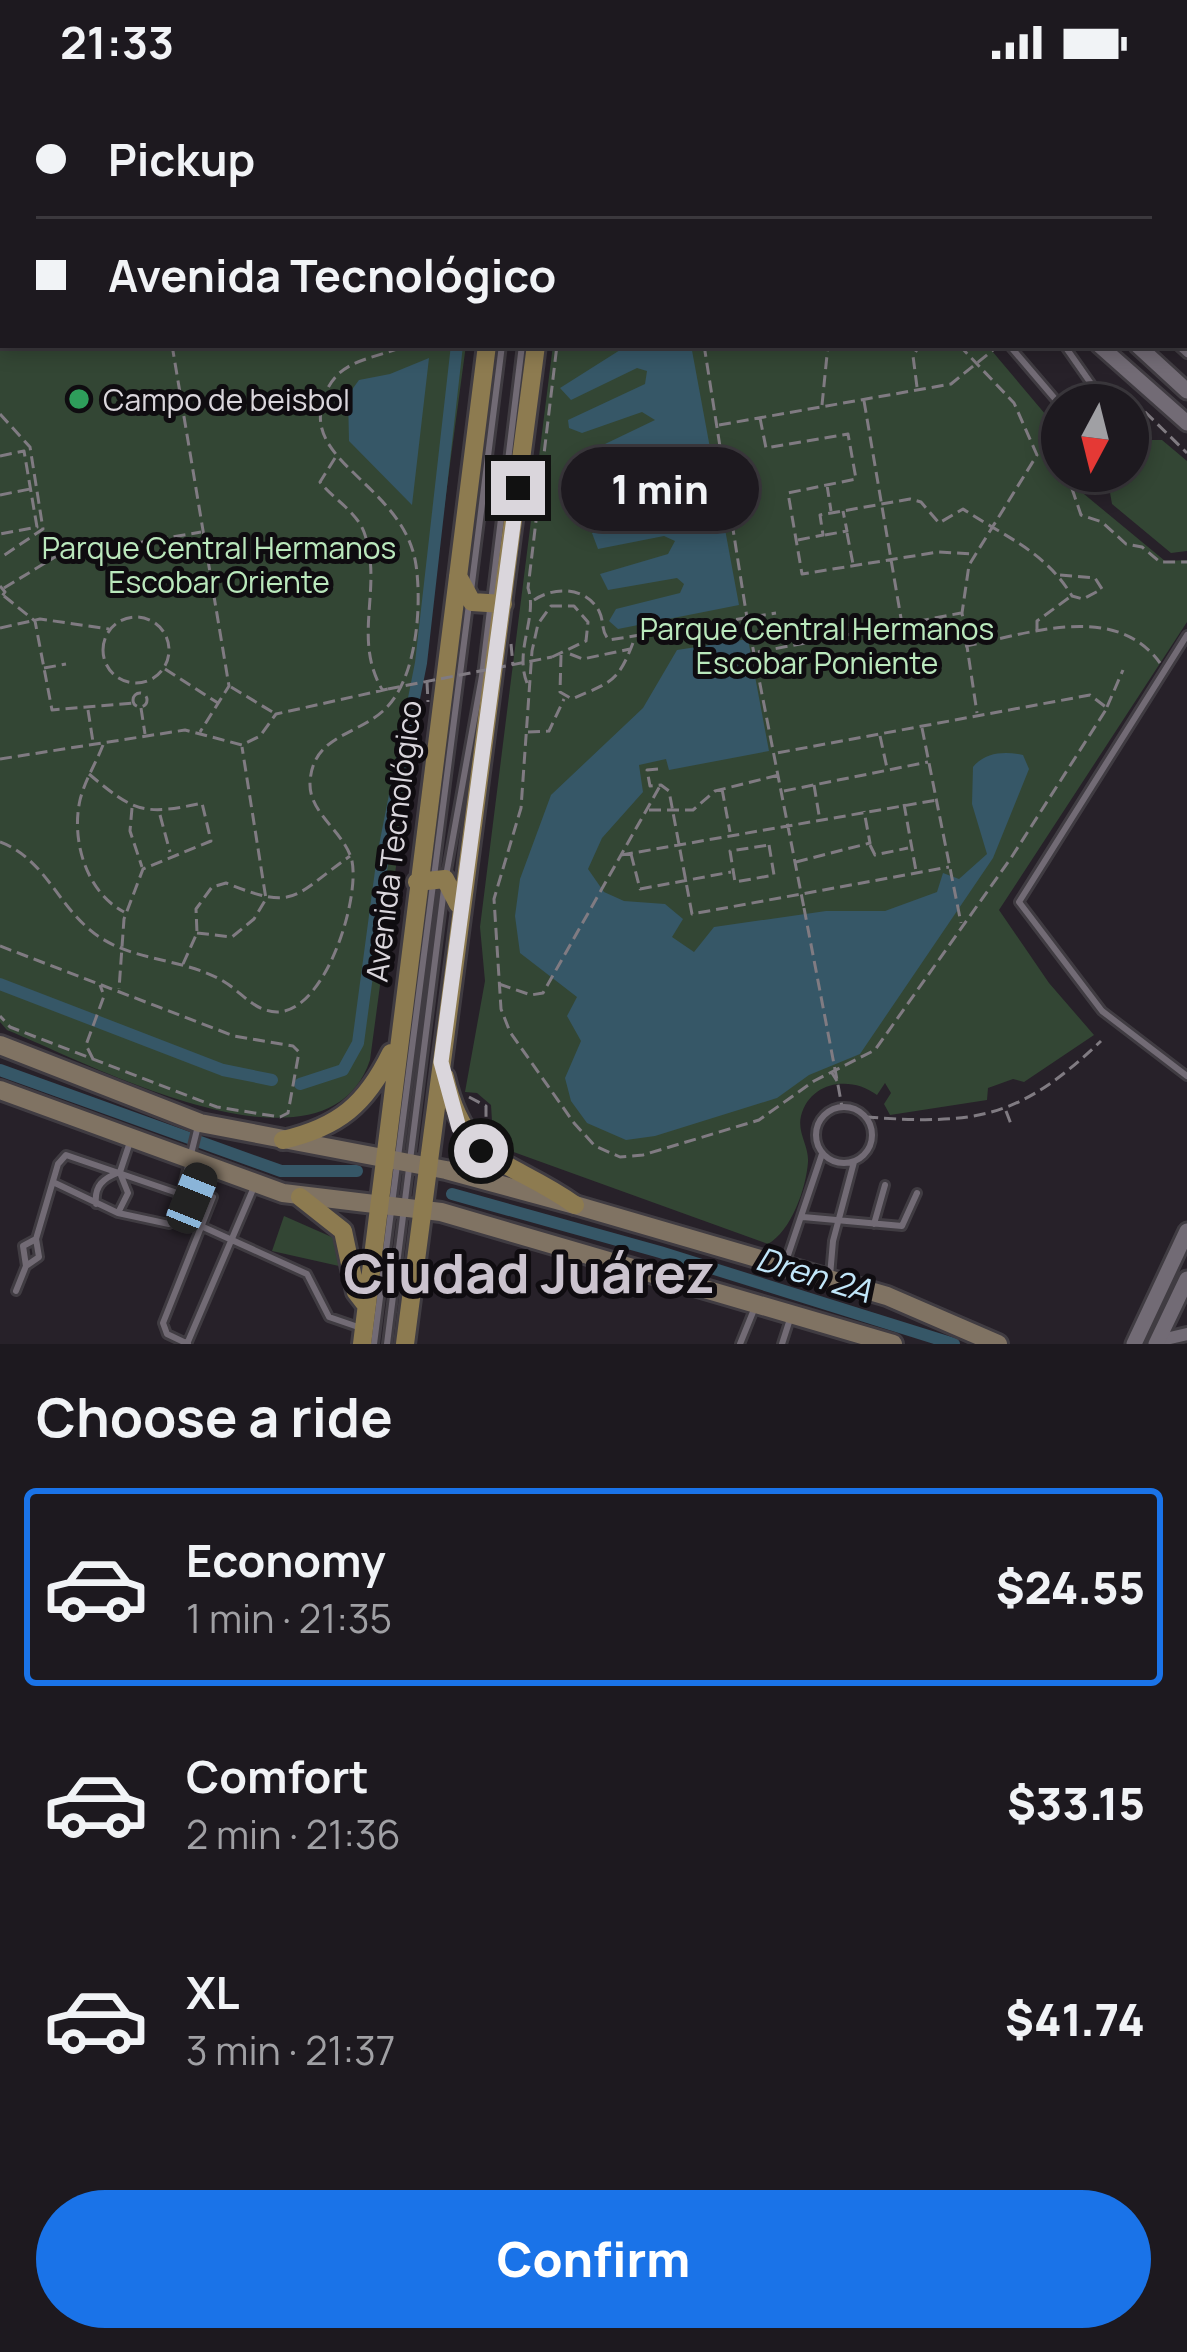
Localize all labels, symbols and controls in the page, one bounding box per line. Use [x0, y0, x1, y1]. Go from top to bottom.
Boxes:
text: 21:33 [60, 11, 174, 73]
text: Pickup [108, 128, 255, 190]
text: Avenida Tecnológico [108, 244, 556, 306]
place label: Campo de beisbol [103, 379, 350, 420]
north arrow [1041, 384, 1149, 492]
map controls [1041, 384, 1149, 492]
marker: Campo de beisbol [66, 386, 92, 412]
callout: 1 min [560, 446, 758, 530]
route end [491, 461, 545, 515]
text: 1 min [611, 462, 709, 516]
park label: Parque Central Hermanos Escobar Oriente [42, 527, 396, 602]
park label: Parque Central Hermanos Escobar Poniente [640, 608, 994, 683]
street label: Avenida Tecnológico [355, 698, 431, 984]
route start [454, 1124, 508, 1178]
car [162, 1158, 222, 1238]
district label: Ciudad Juárez [343, 1235, 715, 1309]
water label: Dren 2A [751, 1235, 877, 1313]
text: Choose a ride [36, 1379, 393, 1453]
text: Economy [186, 1529, 386, 1591]
icon: car [42, 1533, 150, 1641]
text: $24.55 [996, 1556, 1145, 1618]
text: 1 min · 21:35 [186, 1591, 392, 1645]
text: Comfort [186, 1745, 369, 1807]
icon: car [42, 1749, 150, 1857]
text: $33.15 [1007, 1772, 1145, 1834]
text: 2 min · 21:36 [186, 1807, 401, 1861]
text: XL [186, 1961, 240, 2023]
icon: car [42, 1965, 150, 2073]
text: $41.74 [1005, 1988, 1145, 2050]
text: 3 min · 21:37 [186, 2023, 395, 2077]
button: Confirm [36, 2190, 1151, 2328]

